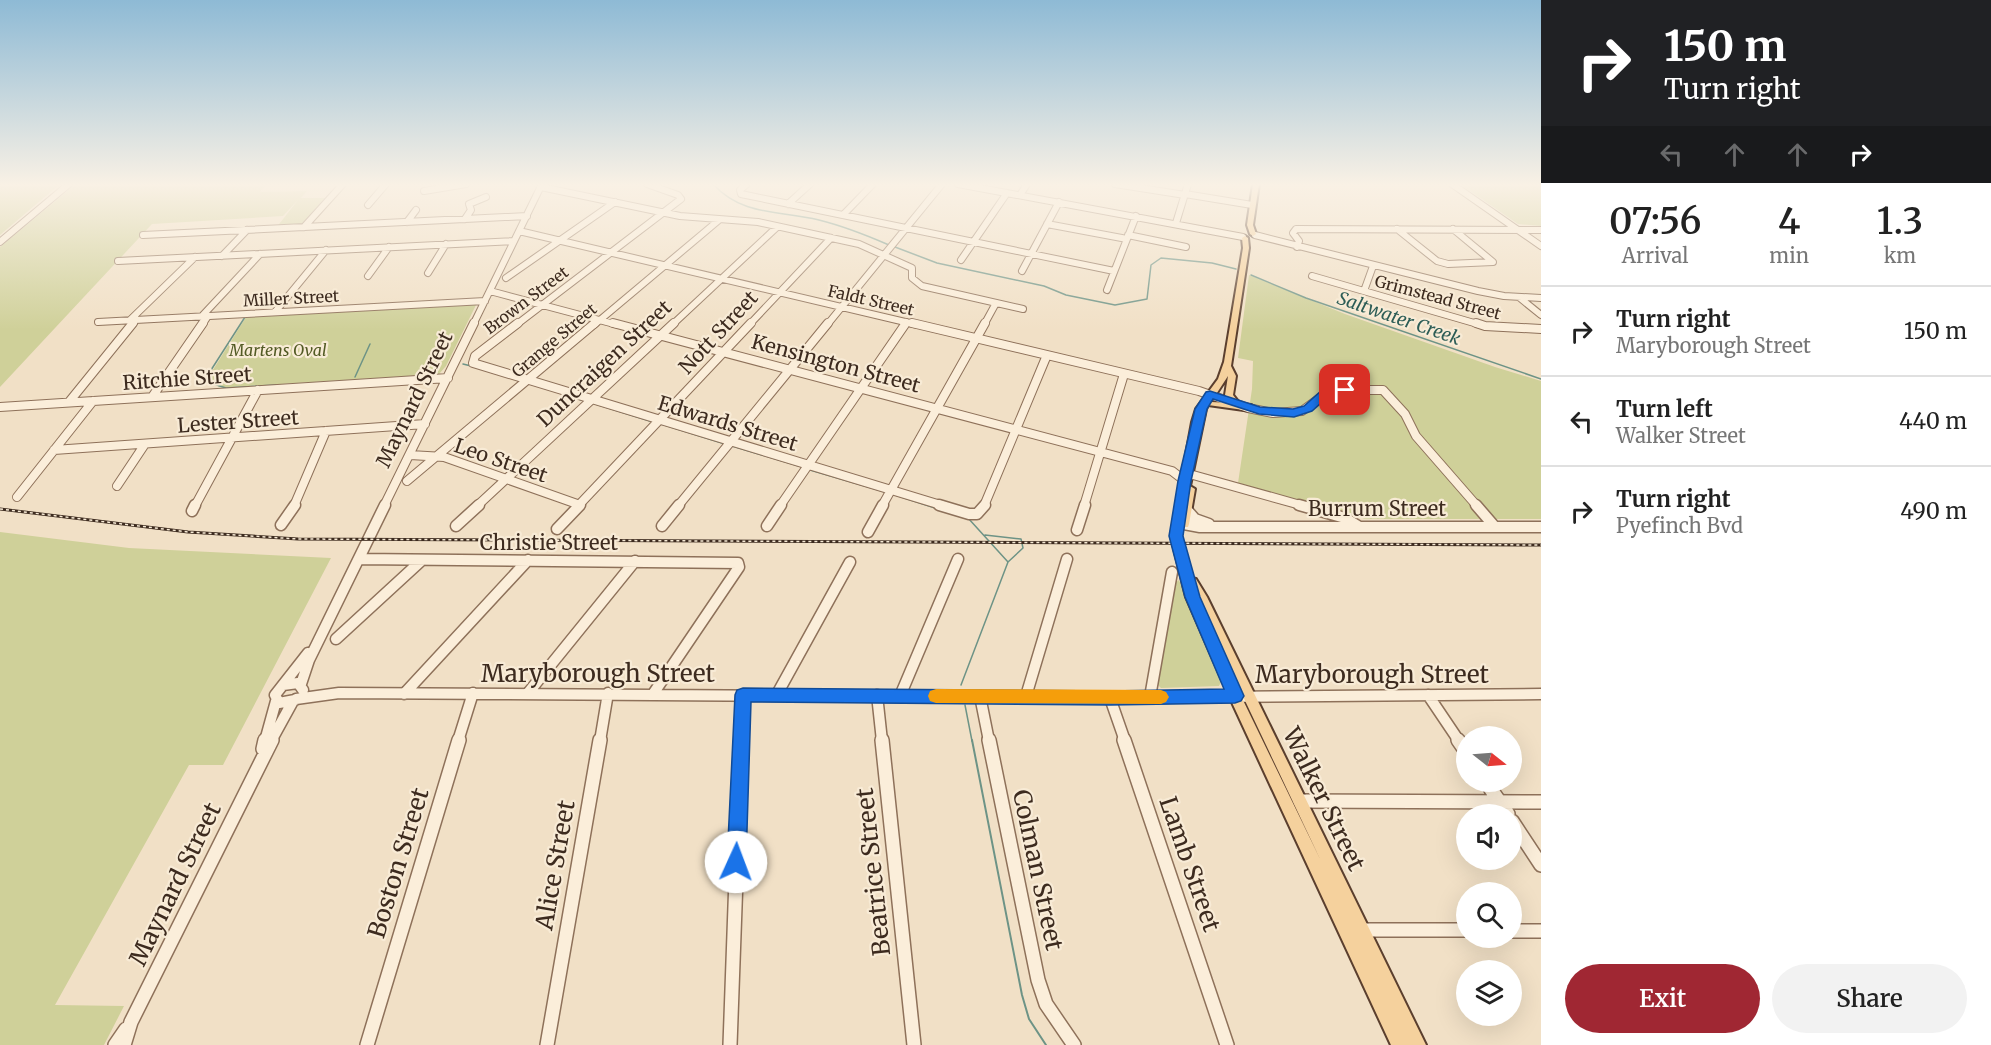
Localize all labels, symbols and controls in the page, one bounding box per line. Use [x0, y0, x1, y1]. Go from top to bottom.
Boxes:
text: 150 m [1664, 20, 1786, 72]
icon: right [1565, 24, 1643, 102]
text: Turn right [1664, 72, 1801, 106]
icon: left [1655, 138, 1688, 171]
icon: ahead [1718, 138, 1751, 171]
icon: ahead [1781, 138, 1814, 171]
icon: right [1844, 138, 1877, 171]
text: 07:56 [1609, 199, 1701, 244]
text: 4 [1778, 199, 1800, 244]
text: 1.3 [1877, 199, 1923, 244]
text: Arrival [1622, 243, 1689, 268]
text: min [1769, 243, 1809, 268]
text: km [1884, 243, 1916, 268]
street label: Brown Street [480, 261, 573, 338]
street label: Grimstead Street [1373, 271, 1504, 324]
street label: Faldt Street [826, 280, 917, 320]
street label: Miller Street [243, 285, 340, 310]
street label: Nott Street [673, 285, 763, 379]
water label: Saltwater Creek [1334, 286, 1464, 350]
street label: Duncraigen Street [532, 294, 676, 432]
street label: Grange Street [507, 298, 601, 381]
text: Turn right [1616, 305, 1730, 333]
icon: right [1565, 315, 1598, 348]
text: 150 m [1904, 317, 1967, 345]
street label: Maynard Street [370, 327, 458, 471]
street label: Kensington Street [749, 328, 923, 398]
text: Maryborough Street [1616, 333, 1811, 358]
park label: Martens Oval [228, 340, 327, 360]
street label: Ritchie Street [122, 361, 253, 395]
pin [1319, 364, 1370, 415]
icon: arrive [1328, 373, 1361, 406]
street label: Edwards Street [655, 390, 801, 456]
text: Turn left [1616, 395, 1713, 423]
street label: Lester Street [176, 404, 300, 438]
icon: left [1565, 405, 1598, 438]
text: 440 m [1899, 407, 1967, 435]
text: Walker Street [1616, 423, 1746, 448]
street label: Leo Street [451, 432, 551, 488]
text: Turn right [1616, 485, 1730, 513]
icon: right [1565, 495, 1598, 528]
street label: Burrum Street [1308, 496, 1446, 521]
text: 490 m [1900, 497, 1967, 525]
text: Pyefinch Bvd [1616, 513, 1743, 538]
street label: Christie Street [480, 530, 618, 555]
street label: Maryborough Street [481, 658, 716, 689]
street label: Maryborough Street [1255, 659, 1490, 690]
street label: Walker Street [1276, 721, 1372, 876]
north arrow [1456, 726, 1522, 792]
map controls [1456, 726, 1522, 1026]
street label: Boston Street [360, 783, 436, 942]
street label: Beatrice Street [849, 786, 897, 958]
street label: Colman Street [1006, 787, 1070, 954]
street label: Lamb Street [1152, 792, 1228, 936]
street label: Maynard Street [122, 797, 228, 971]
street label: Alice Street [528, 797, 582, 933]
button: sound [1456, 804, 1522, 870]
position arrow [704, 830, 768, 894]
button: search [1456, 882, 1522, 948]
button: layers [1456, 960, 1522, 1026]
button: Exit [1565, 964, 1760, 1033]
button: Share [1772, 964, 1967, 1033]

